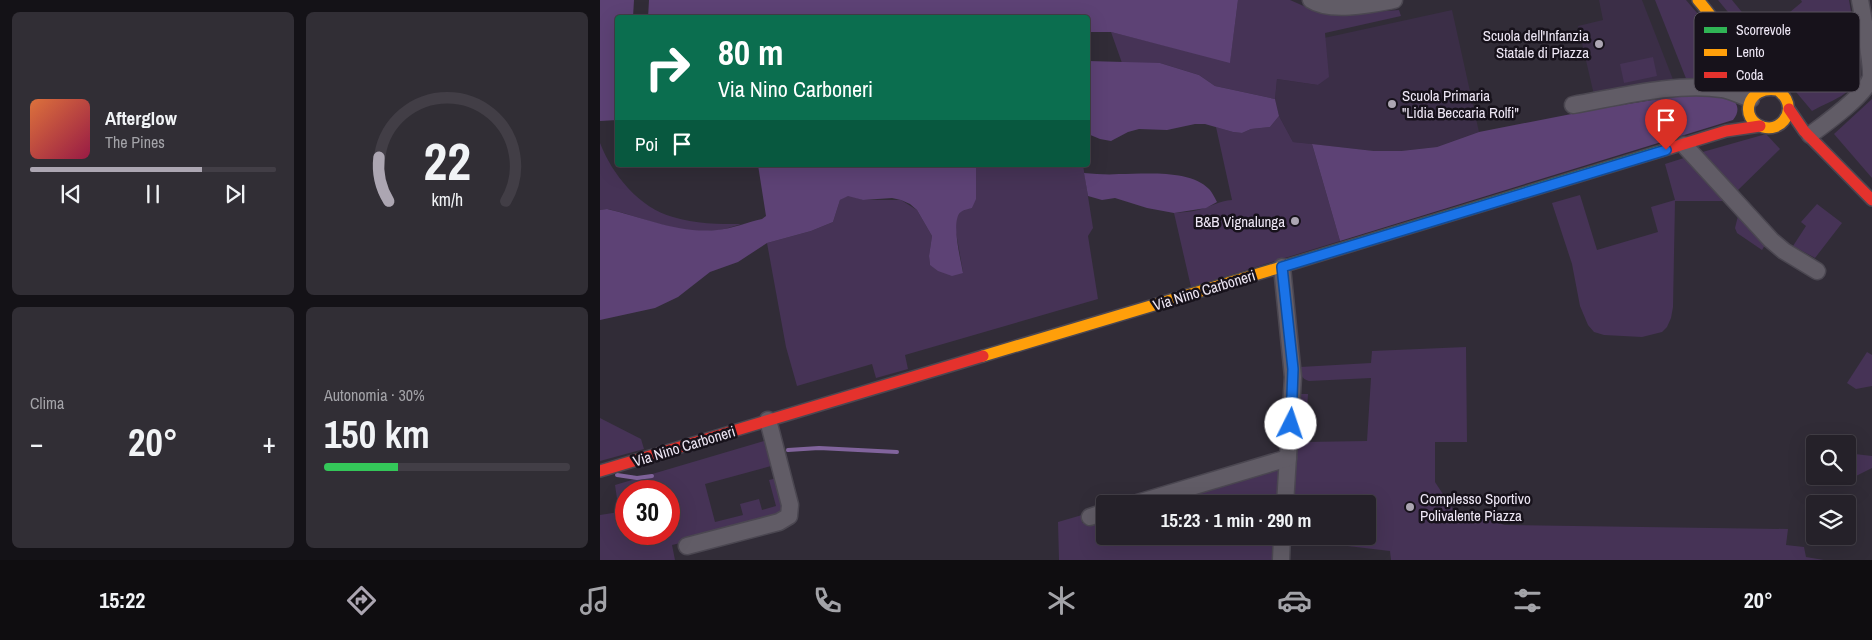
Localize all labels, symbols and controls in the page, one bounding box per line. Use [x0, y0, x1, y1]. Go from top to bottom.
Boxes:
legend [1694, 12, 1860, 92]
text: Scorrevole [1736, 21, 1791, 39]
place label: Scuola dell'Infanzia Statale di Piazza [1483, 25, 1589, 63]
text: 80 m [718, 29, 783, 76]
icon: right [635, 35, 700, 100]
marker: Scuola dell'Infanzia Statale di Piazza [1593, 38, 1605, 50]
text: Lento [1736, 43, 1765, 61]
text: Coda [1736, 66, 1764, 84]
text: Via Nino Carboneri [718, 74, 873, 104]
place label: Scuola Primaria "Lidia Beccaria Rolfi" [1402, 85, 1519, 123]
marker: Scuola Primaria "Lidia Beccaria Rolfi" [1386, 98, 1398, 110]
pin [1645, 99, 1687, 150]
text: Afterglow [105, 105, 177, 131]
icon: arrive [1652, 106, 1680, 134]
text: 22 [423, 126, 471, 196]
icon: arrive [668, 130, 696, 158]
text: The Pines [105, 131, 165, 153]
text: Poi [635, 131, 658, 157]
icon: previous [57, 180, 85, 208]
icon: pause [139, 180, 167, 208]
icon: next [221, 180, 249, 208]
text: km/h [431, 188, 463, 212]
place label: B&B Vignalunga [1195, 211, 1285, 232]
marker: B&B Vignalunga [1289, 215, 1301, 227]
street label: Via Nino Carboneri [1150, 264, 1258, 316]
text: Autonomia · 30% [324, 384, 425, 406]
text: Clima [30, 392, 64, 414]
position arrow [1264, 397, 1316, 449]
text: 150 km [324, 409, 430, 460]
text: 20° [128, 417, 178, 468]
street label: Via Nino Carboneri [630, 420, 738, 472]
text: − [30, 424, 43, 462]
text: + [263, 424, 276, 462]
map controls [1806, 435, 1856, 545]
button: search [1806, 435, 1856, 485]
speed limit sign: 30 [615, 480, 680, 545]
place label: Complesso Sportivo Polivalente Piazza [1420, 488, 1531, 526]
button: layers [1806, 495, 1856, 545]
marker: Complesso Sportivo Polivalente Piazza [1404, 501, 1416, 513]
text: 15:23 · 1 min · 290 m [1161, 507, 1311, 533]
icon: directions [344, 583, 379, 618]
icon: music [577, 583, 612, 618]
icon: phone [810, 583, 845, 618]
icon: climate [1044, 583, 1079, 618]
icon: car [1277, 583, 1312, 618]
icon: filters [1510, 583, 1545, 618]
text: 15:22 [99, 585, 145, 615]
text: 20° [1744, 585, 1773, 615]

